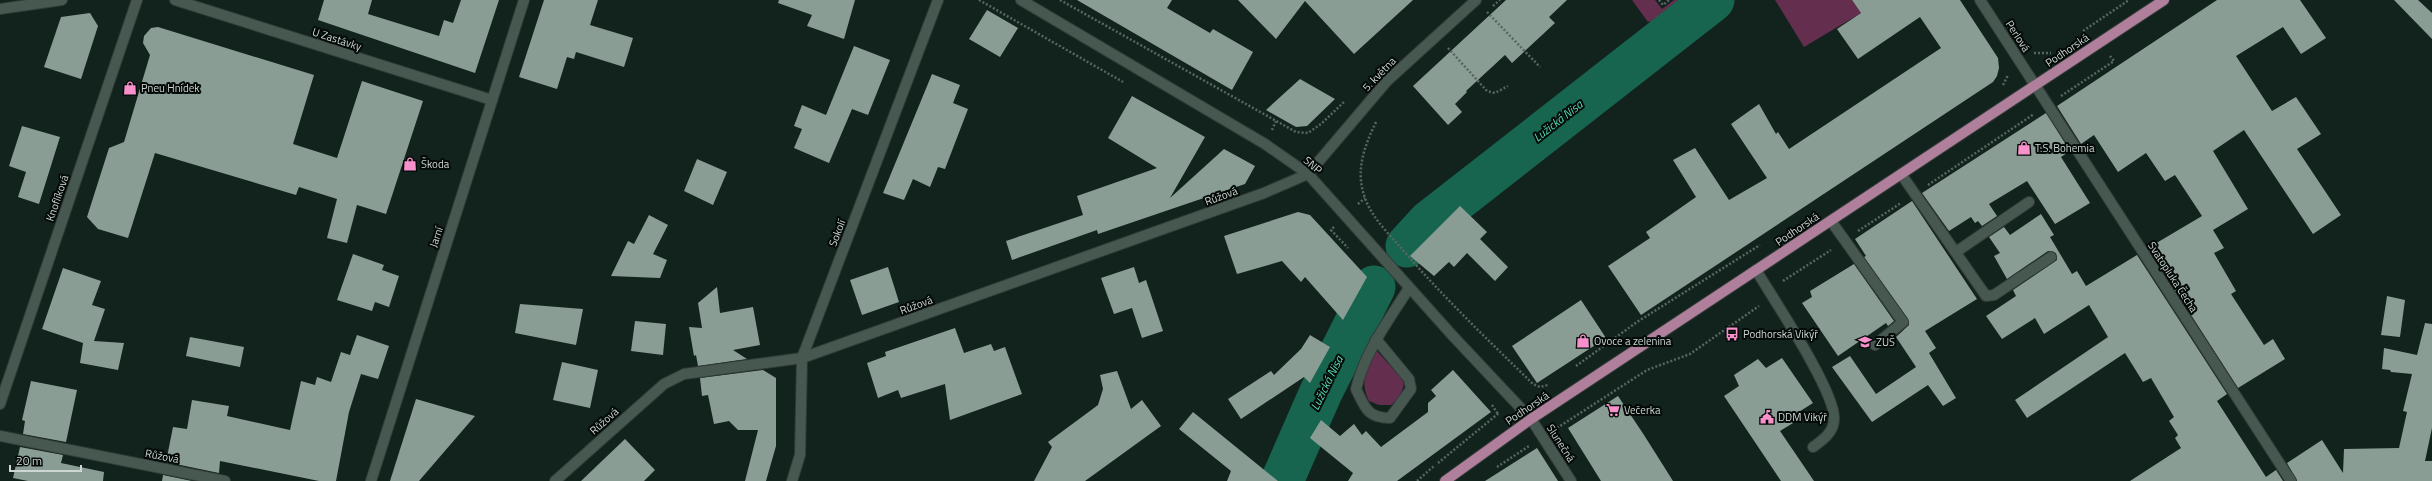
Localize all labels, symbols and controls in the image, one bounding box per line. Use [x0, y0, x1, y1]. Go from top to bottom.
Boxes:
street label: Perlová [2002, 17, 2034, 55]
street label: U Zastávky [310, 23, 364, 55]
street label: Podhorská [2042, 29, 2092, 70]
street label: 5. května [1359, 53, 1400, 95]
shop icon: Pneu Hnídek [122, 80, 138, 96]
place label: Pneu Hnídek [141, 80, 200, 96]
water label: Lužická Nisa [1529, 95, 1587, 146]
shop icon: T.S. Bohemia [2016, 140, 2032, 156]
place label: T.S. Bohemia [2035, 140, 2095, 156]
street label: SNP [1300, 152, 1326, 178]
shop icon: Škoda [402, 156, 418, 172]
place label: Škoda [421, 156, 450, 172]
street label: Knoflíková [42, 172, 73, 223]
street label: Růžová [1202, 183, 1240, 209]
street label: Podhorská [1772, 208, 1822, 249]
street label: Sokolí [825, 216, 850, 249]
street label: Jarní [425, 223, 447, 249]
street label: Svatopluka Čecha [2144, 239, 2202, 316]
street label: Růžová [897, 292, 935, 318]
bus stop icon: Podhorská Vikýř [1724, 326, 1740, 342]
place label: Podhorská Vikýř [1743, 326, 1818, 342]
shop icon: Ovoce a zelenina [1575, 333, 1591, 349]
place label: Ovoce a zelenina [1594, 333, 1672, 349]
school or university icon: ZUŠ [1857, 334, 1873, 350]
place label: ZUŠ [1876, 334, 1895, 350]
water label: Lužická Nisa [1305, 351, 1348, 413]
street label: Podhorská [1502, 387, 1552, 428]
supermarket icon: Večerka [1605, 402, 1621, 418]
place label: Večerka [1624, 402, 1661, 418]
street label: Růžová [586, 403, 622, 438]
public building icon: DDM Vikýř [1759, 409, 1775, 425]
place label: DDM Vikýř [1778, 409, 1827, 425]
street label: Slunečná [1543, 421, 1579, 465]
street label: Růžová [144, 445, 181, 467]
scale bar [10, 447, 81, 473]
text: 20 m [16, 451, 42, 470]

